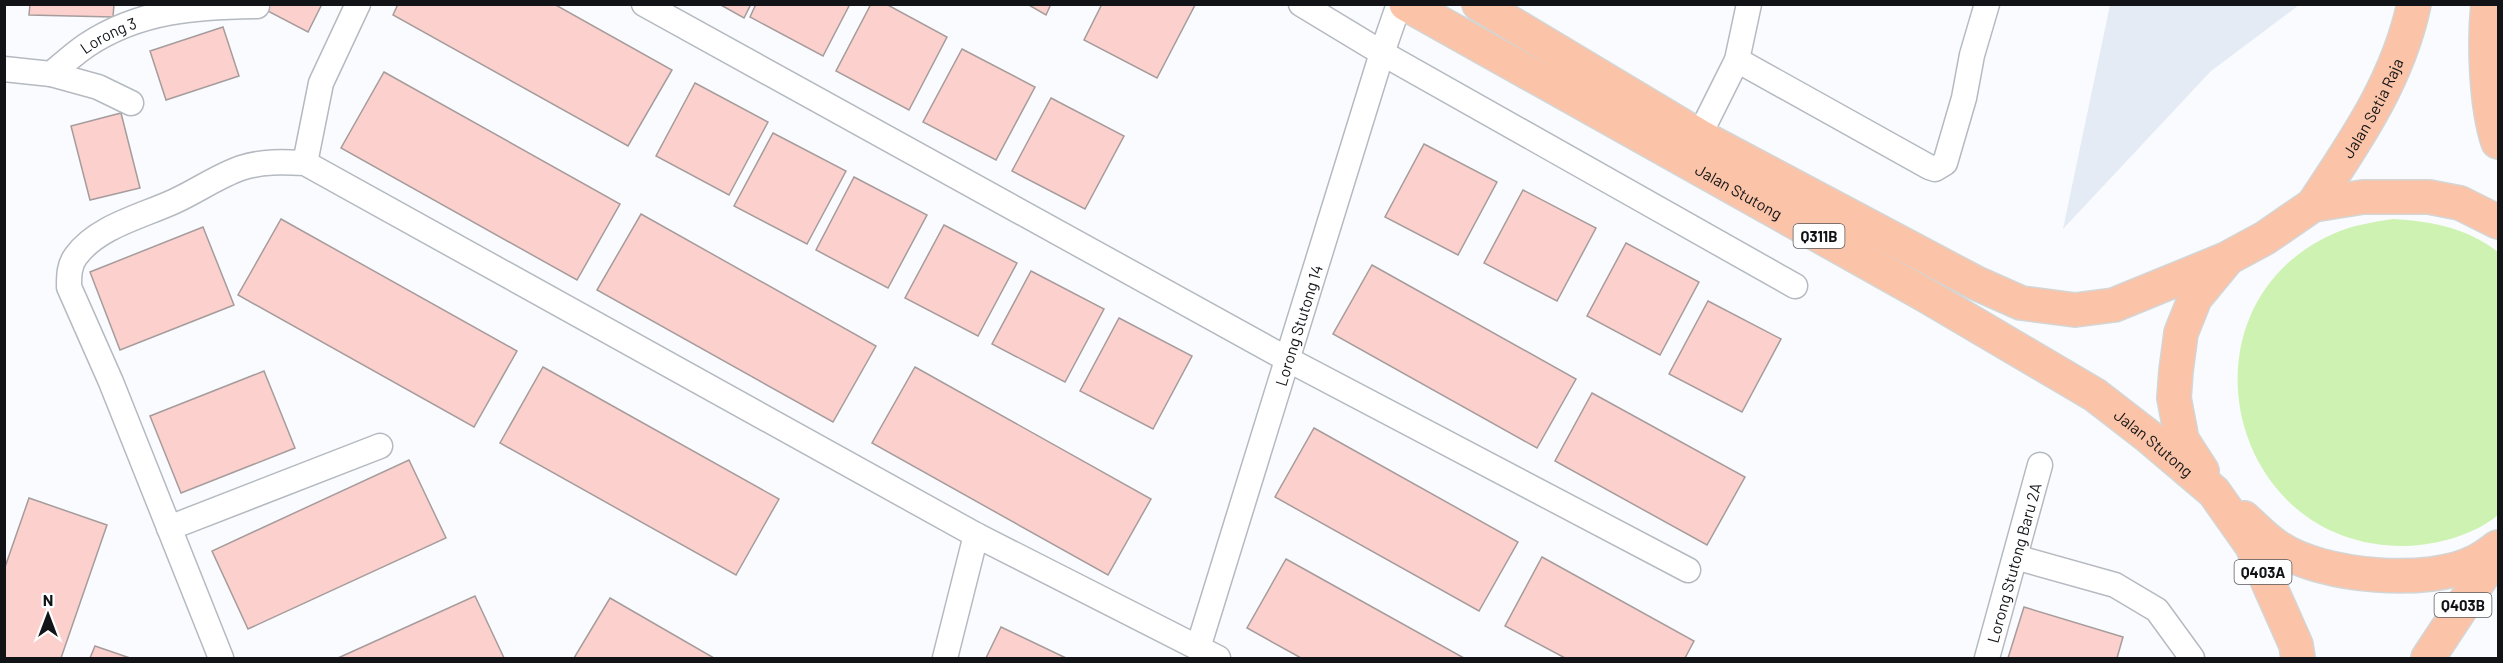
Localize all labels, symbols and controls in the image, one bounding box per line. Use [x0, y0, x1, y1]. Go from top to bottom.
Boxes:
street label: Lorong 3 [76, 12, 139, 57]
street label: Jalan Setia Raja [2337, 55, 2406, 161]
street label: Jalan Stutong [1693, 159, 1786, 223]
road number: Q311B [1794, 224, 1844, 248]
street label: Lorong Stutong 14 [1270, 262, 1325, 388]
street label: Jalan Stutong [2111, 404, 2198, 480]
street label: Lorong Stutong Baru 2A [1982, 480, 2044, 645]
road number: Q403A [2234, 560, 2292, 584]
north arrow [18, 585, 78, 645]
text: N [43, 590, 53, 609]
road number: Q403B [2434, 593, 2492, 617]

